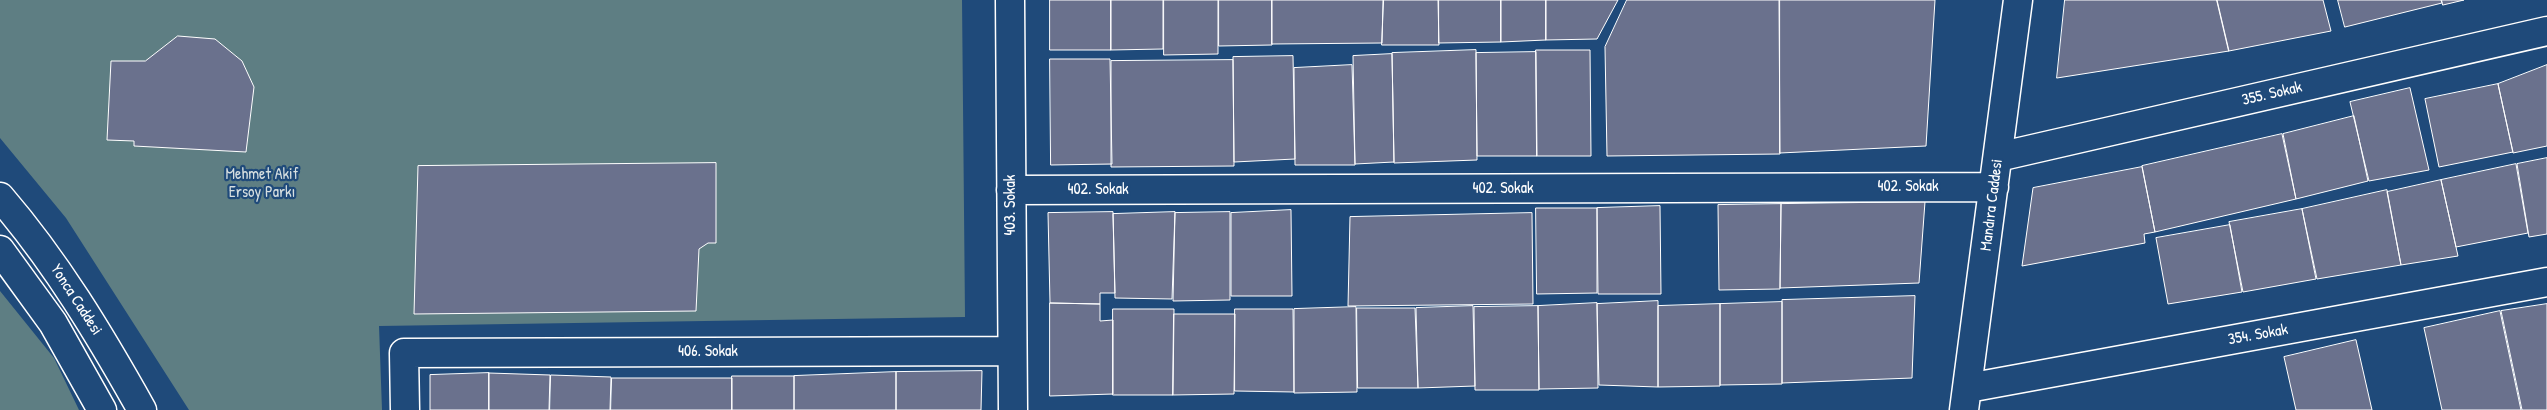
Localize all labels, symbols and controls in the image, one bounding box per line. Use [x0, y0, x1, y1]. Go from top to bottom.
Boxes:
street label: 355. Sokak [2240, 78, 2304, 110]
street label: Mandıra Caddesi [1977, 158, 2007, 252]
park label: Mehmet Akif Ersoy Parkı [226, 165, 298, 203]
street label: 403. Sokak [1001, 175, 1021, 235]
street label: 402. Sokak [1877, 177, 1939, 197]
street label: 402. Sokak [1472, 179, 1534, 199]
street label: 402. Sokak [1067, 180, 1129, 200]
street label: Yonca Caddesi [46, 261, 106, 339]
street label: 354. Sokak [2227, 320, 2289, 350]
street label: 406. Sokak [678, 342, 738, 362]

